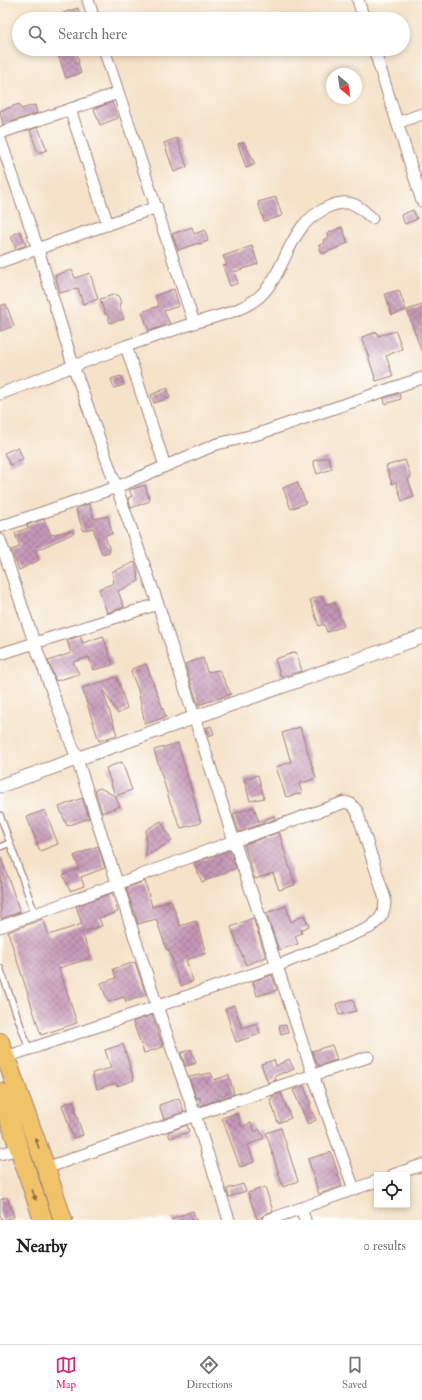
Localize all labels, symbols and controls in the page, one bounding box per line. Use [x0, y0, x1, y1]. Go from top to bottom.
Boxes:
search box [12, 12, 410, 56]
icon: search [26, 23, 48, 45]
text: Search here [58, 25, 127, 44]
north arrow [326, 68, 362, 104]
one-way arrow [33, 1137, 39, 1149]
map controls [374, 1172, 410, 1208]
button: locate [374, 1172, 410, 1208]
one-way arrow [32, 1190, 38, 1202]
text: Nearby [16, 1236, 67, 1257]
text: 0 results [363, 1238, 406, 1254]
tab: Map [55, 1354, 77, 1391]
tab: Directions [186, 1354, 233, 1391]
tab: Saved [342, 1354, 367, 1391]

